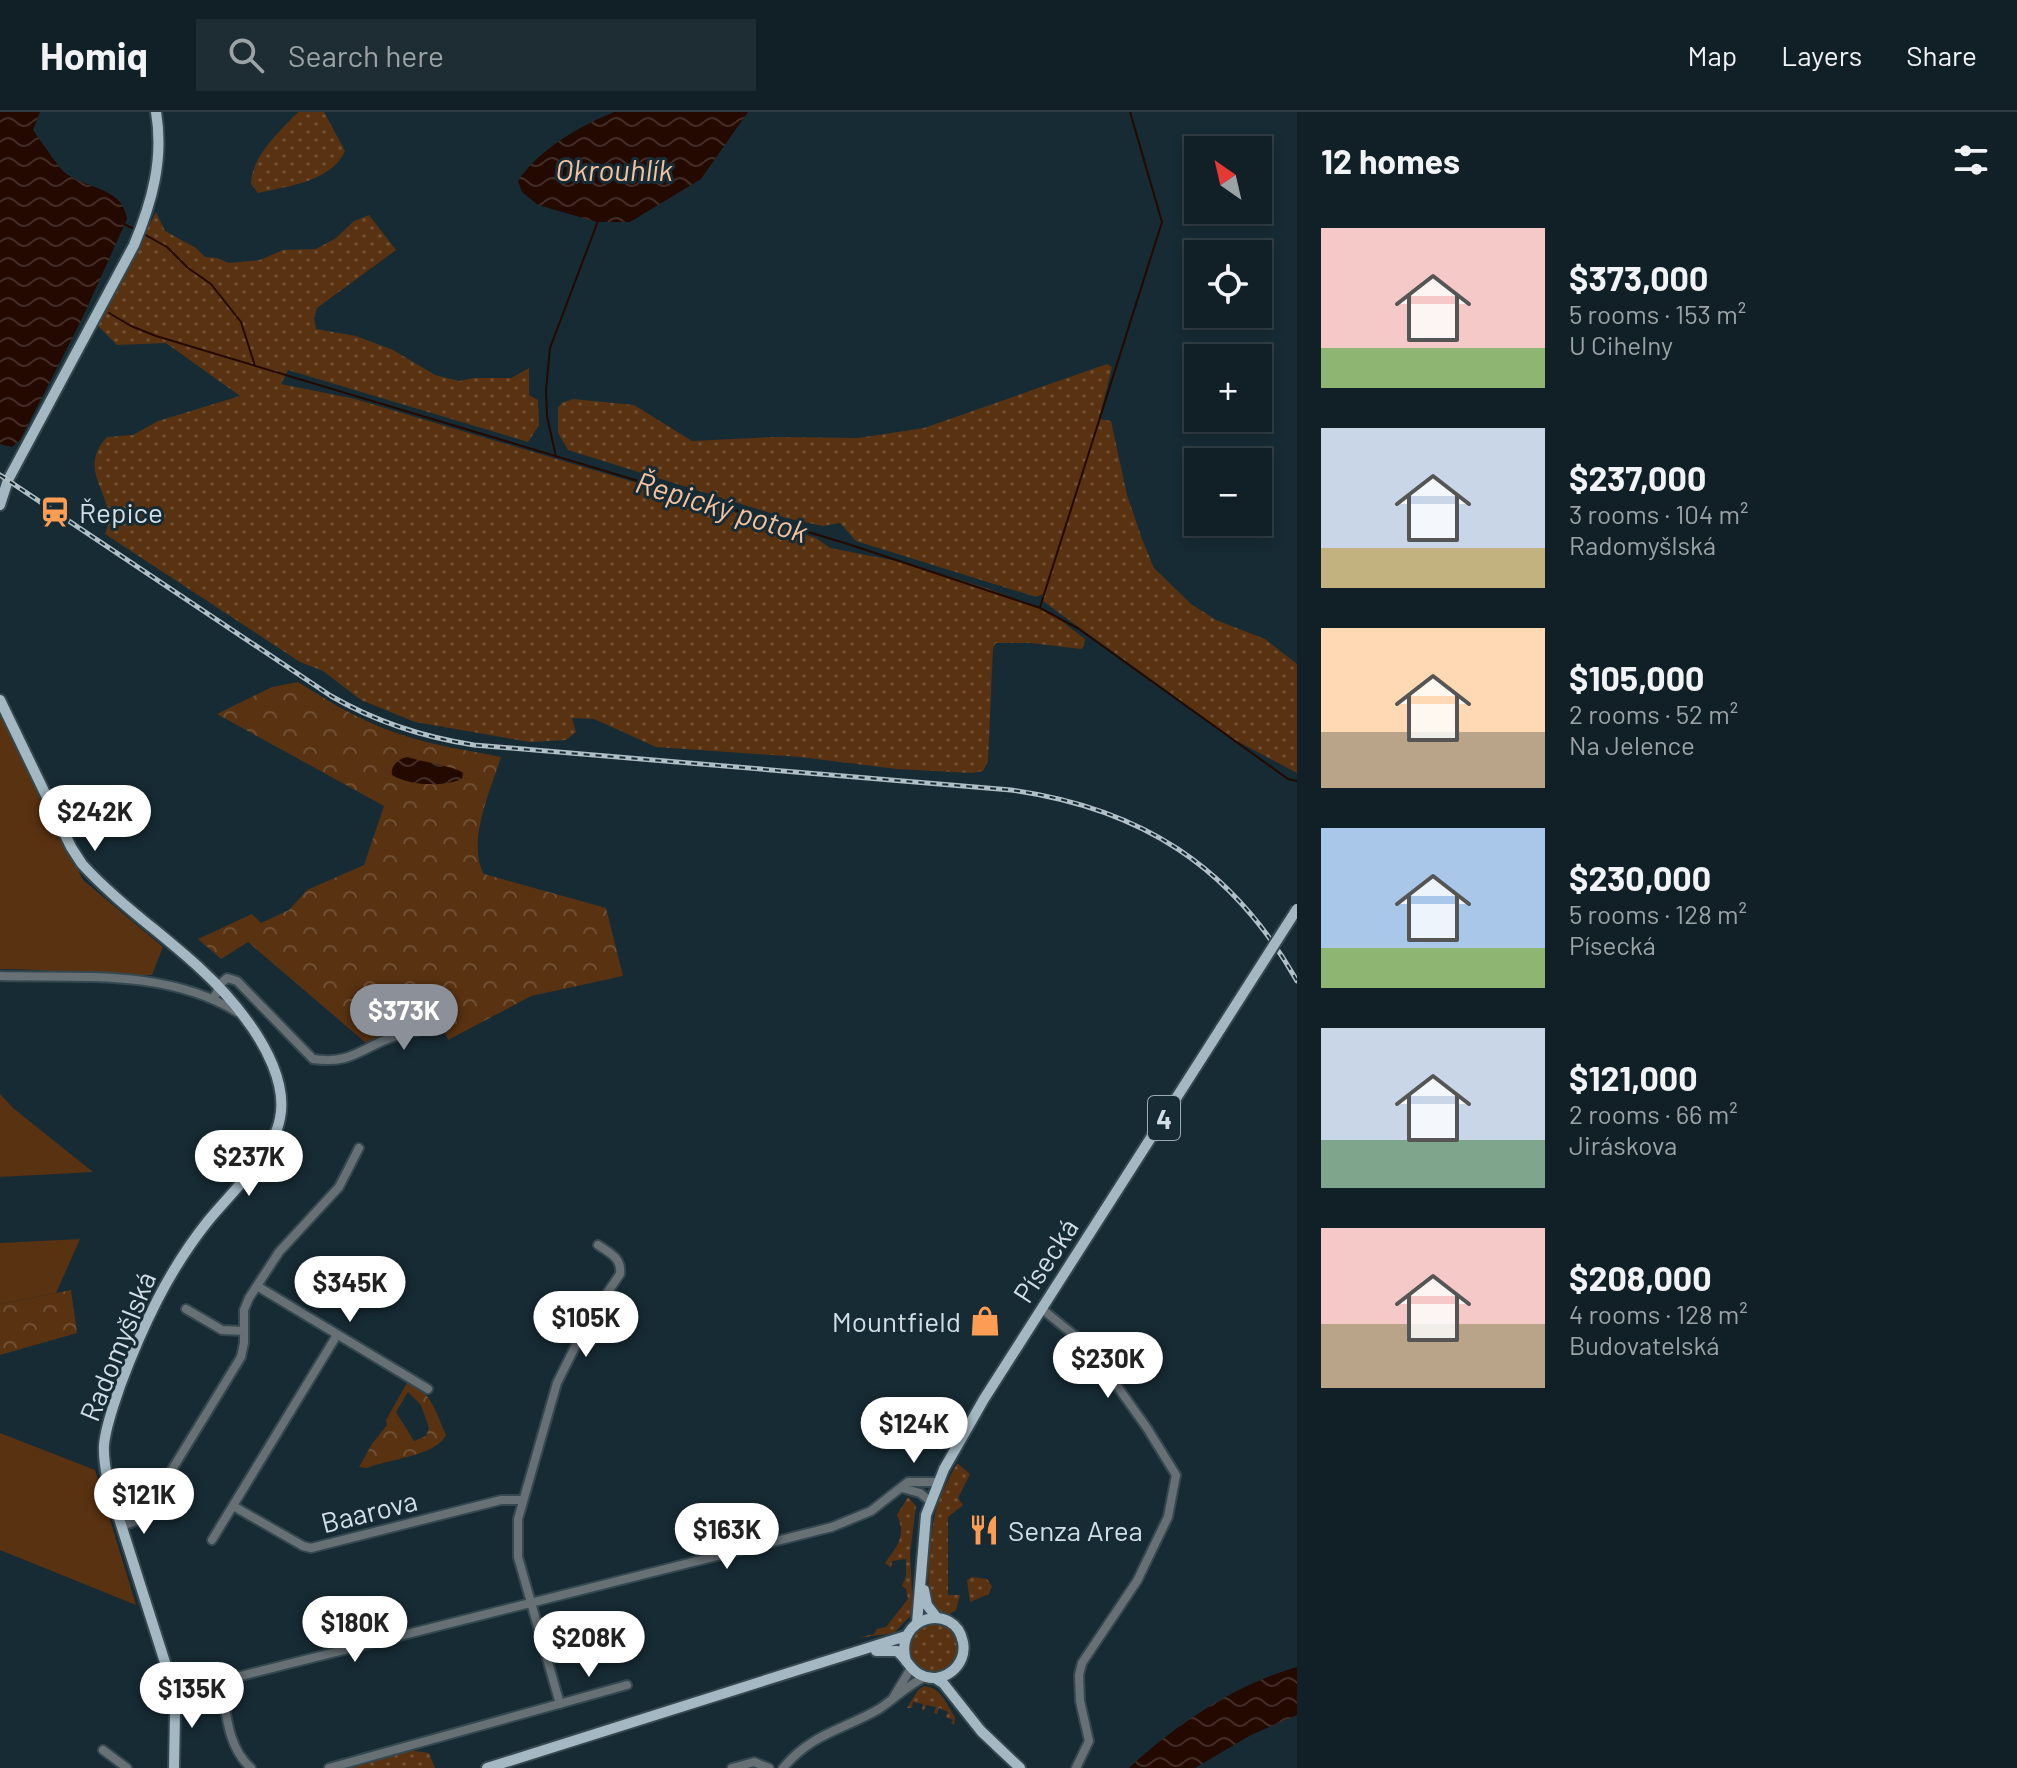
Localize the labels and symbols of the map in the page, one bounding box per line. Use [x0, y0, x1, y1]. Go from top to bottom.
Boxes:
north arrow [1184, 136, 1272, 224]
water label: Okrouhlík [555, 151, 673, 187]
water label: Řepický potok [632, 463, 813, 549]
station icon: Řepice [38, 495, 72, 529]
place label: Řepice [79, 495, 163, 529]
pin: $242K [39, 785, 151, 853]
pin: $373K [348, 984, 460, 1052]
road number: 4 [1148, 1096, 1180, 1140]
pin: $237K [193, 1130, 305, 1198]
street label: Písecká [1005, 1212, 1085, 1308]
pin: $345K [294, 1256, 406, 1324]
street label: Radomyšlská [72, 1266, 162, 1426]
pin: $105K [530, 1291, 642, 1359]
place label: Mountfield [832, 1304, 961, 1338]
shop icon: Mountfield [968, 1304, 1002, 1338]
pin: $230K [1052, 1332, 1164, 1400]
pin: $124K [858, 1397, 970, 1465]
pin: $121K [88, 1468, 200, 1536]
street label: Baarova [317, 1483, 421, 1539]
pin: $163K [671, 1503, 783, 1571]
restaurant icon: Senza Area [967, 1513, 1001, 1547]
place label: Senza Area [1008, 1513, 1143, 1547]
pin: $180K [299, 1596, 411, 1664]
pin: $208K [533, 1611, 645, 1679]
pin: $135K [136, 1662, 248, 1730]

